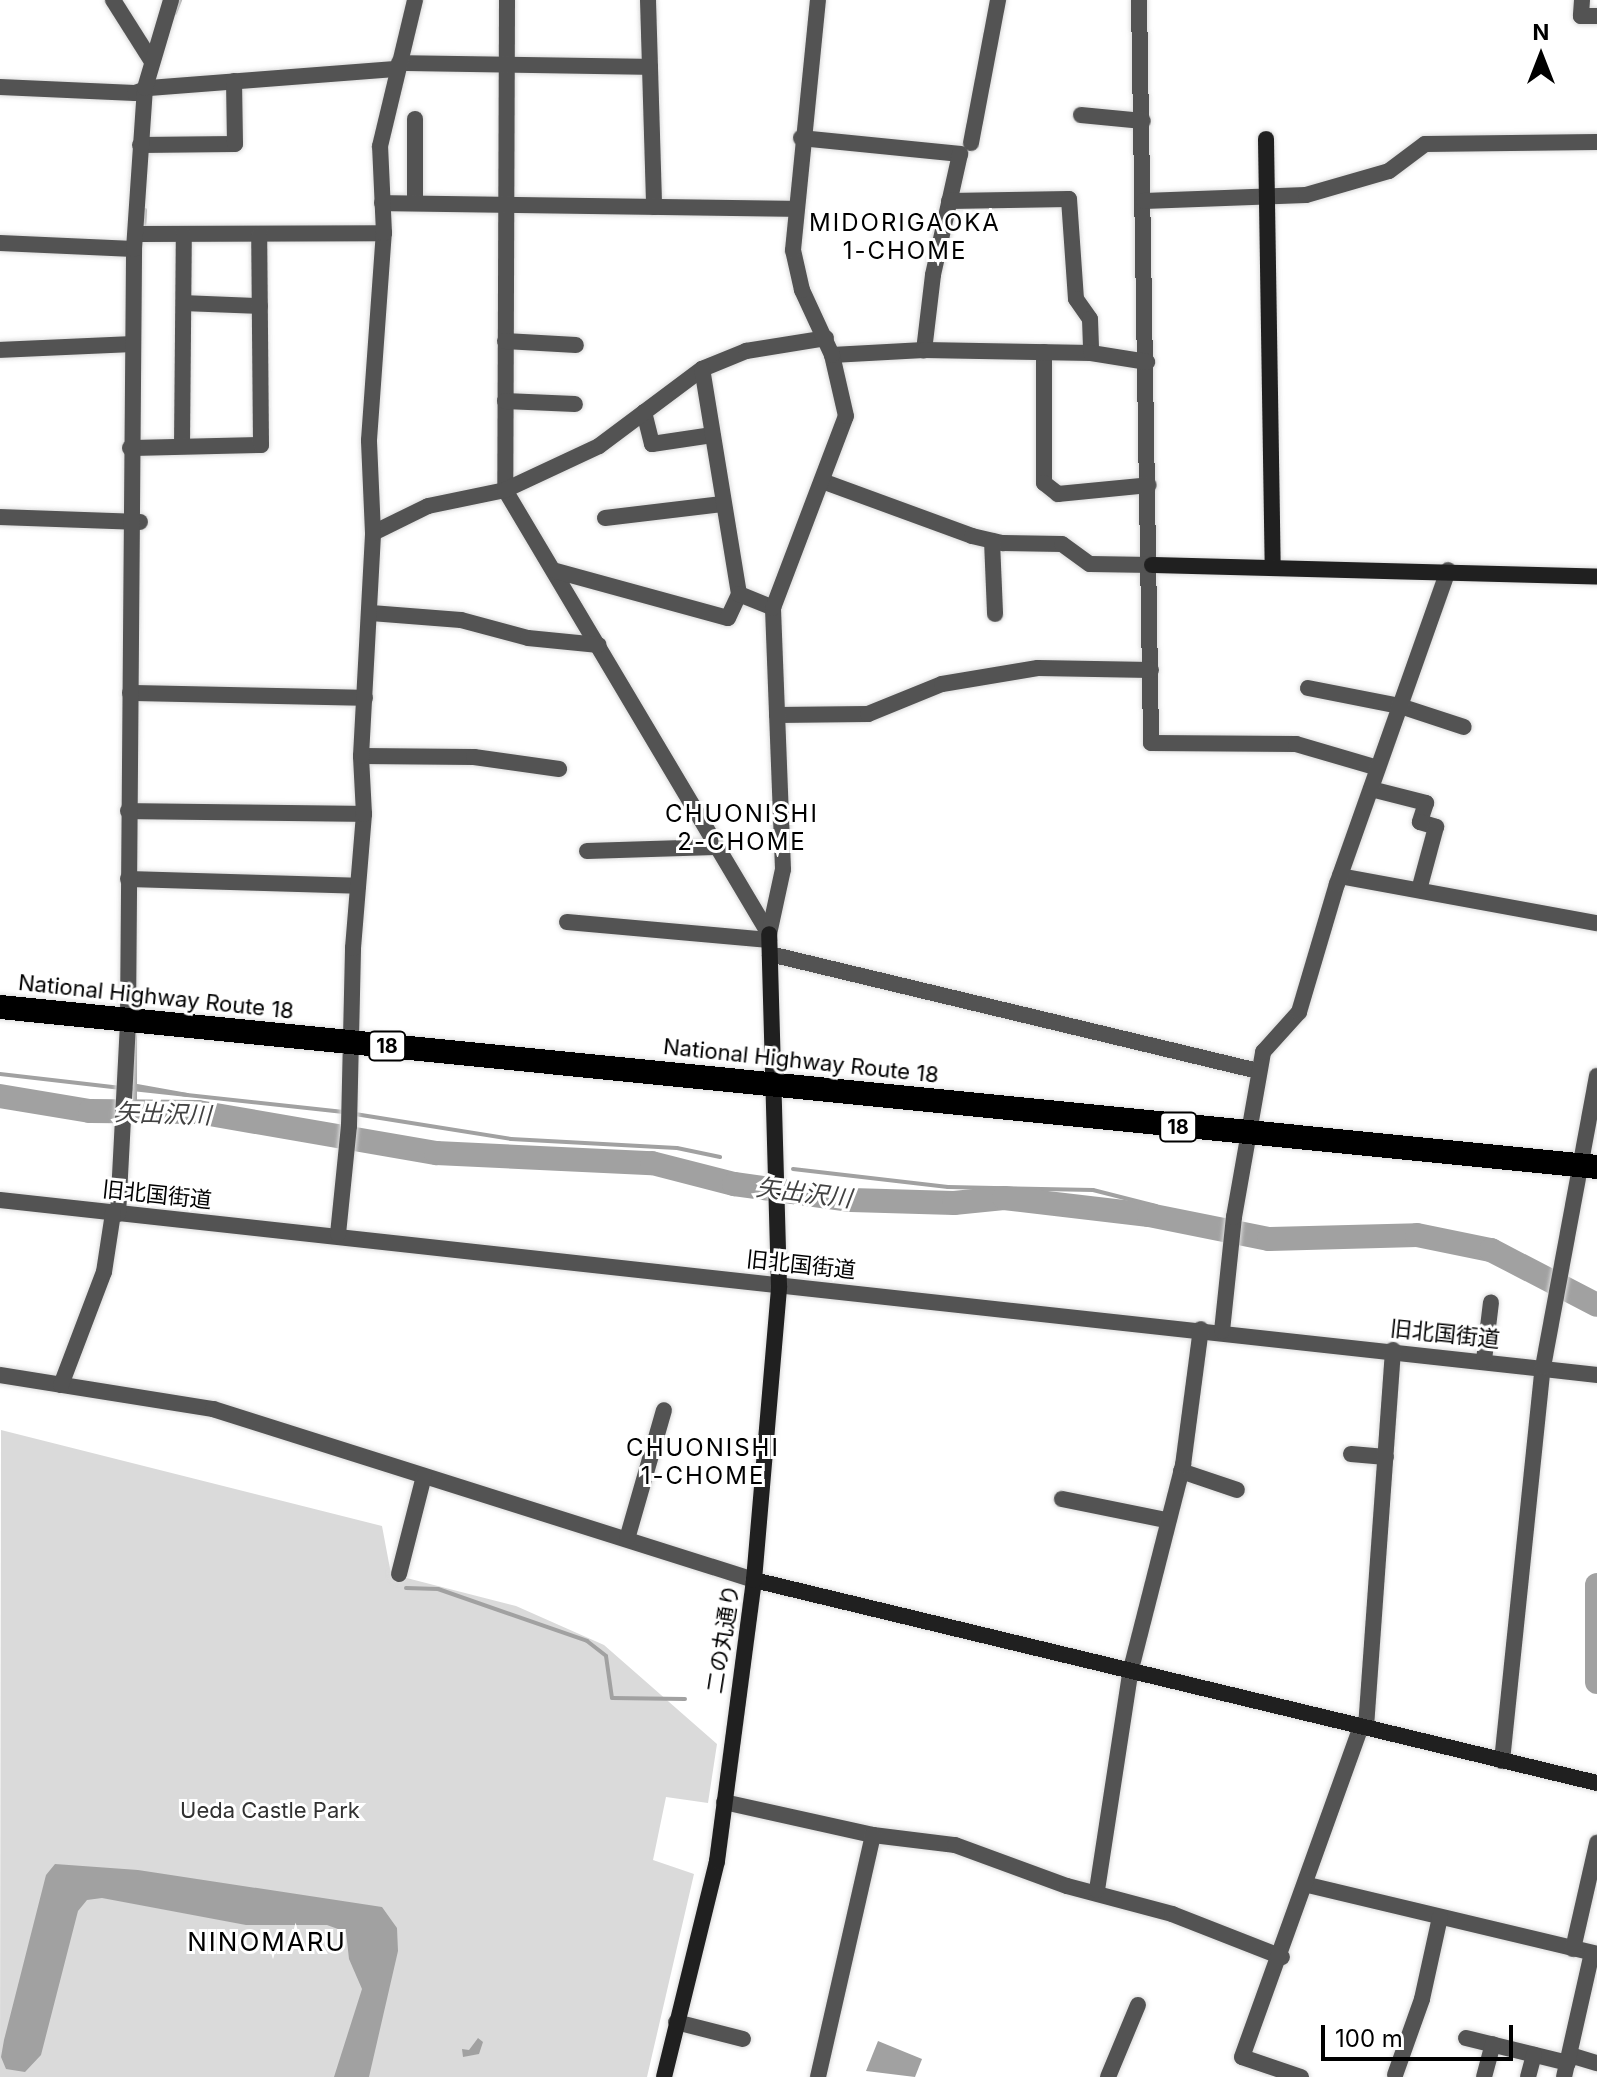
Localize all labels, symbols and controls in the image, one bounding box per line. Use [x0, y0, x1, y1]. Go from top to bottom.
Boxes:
north arrow [1501, 16, 1581, 96]
text: N [1533, 19, 1549, 45]
district label: MIDORIGAOKA 1-CHOME [809, 209, 1001, 265]
district label: CHUONISHI 2-CHOME [665, 800, 819, 856]
street label: National Highway Route 18 [17, 969, 295, 1025]
road number: 18 [367, 1030, 407, 1062]
street label: National Highway Route 18 [662, 1033, 940, 1089]
water label: 矢出沢川 [115, 1098, 211, 1130]
road number: 18 [1158, 1111, 1198, 1143]
water label: 矢出沢川 [755, 1173, 853, 1213]
street label: 旧北国街道 [101, 1176, 213, 1214]
street label: 旧北国街道 [745, 1246, 857, 1284]
street label: 旧北国街道 [1389, 1315, 1501, 1353]
district label: CHUONISHI 1-CHOME [626, 1434, 780, 1490]
street label: 二の丸通り [701, 1583, 745, 1695]
park label: Ueda Castle Park [180, 1798, 360, 1824]
district label: NINOMARU [187, 1926, 347, 1958]
scale bar [1325, 2009, 1517, 2059]
text: 100 m [1335, 2024, 1403, 2053]

